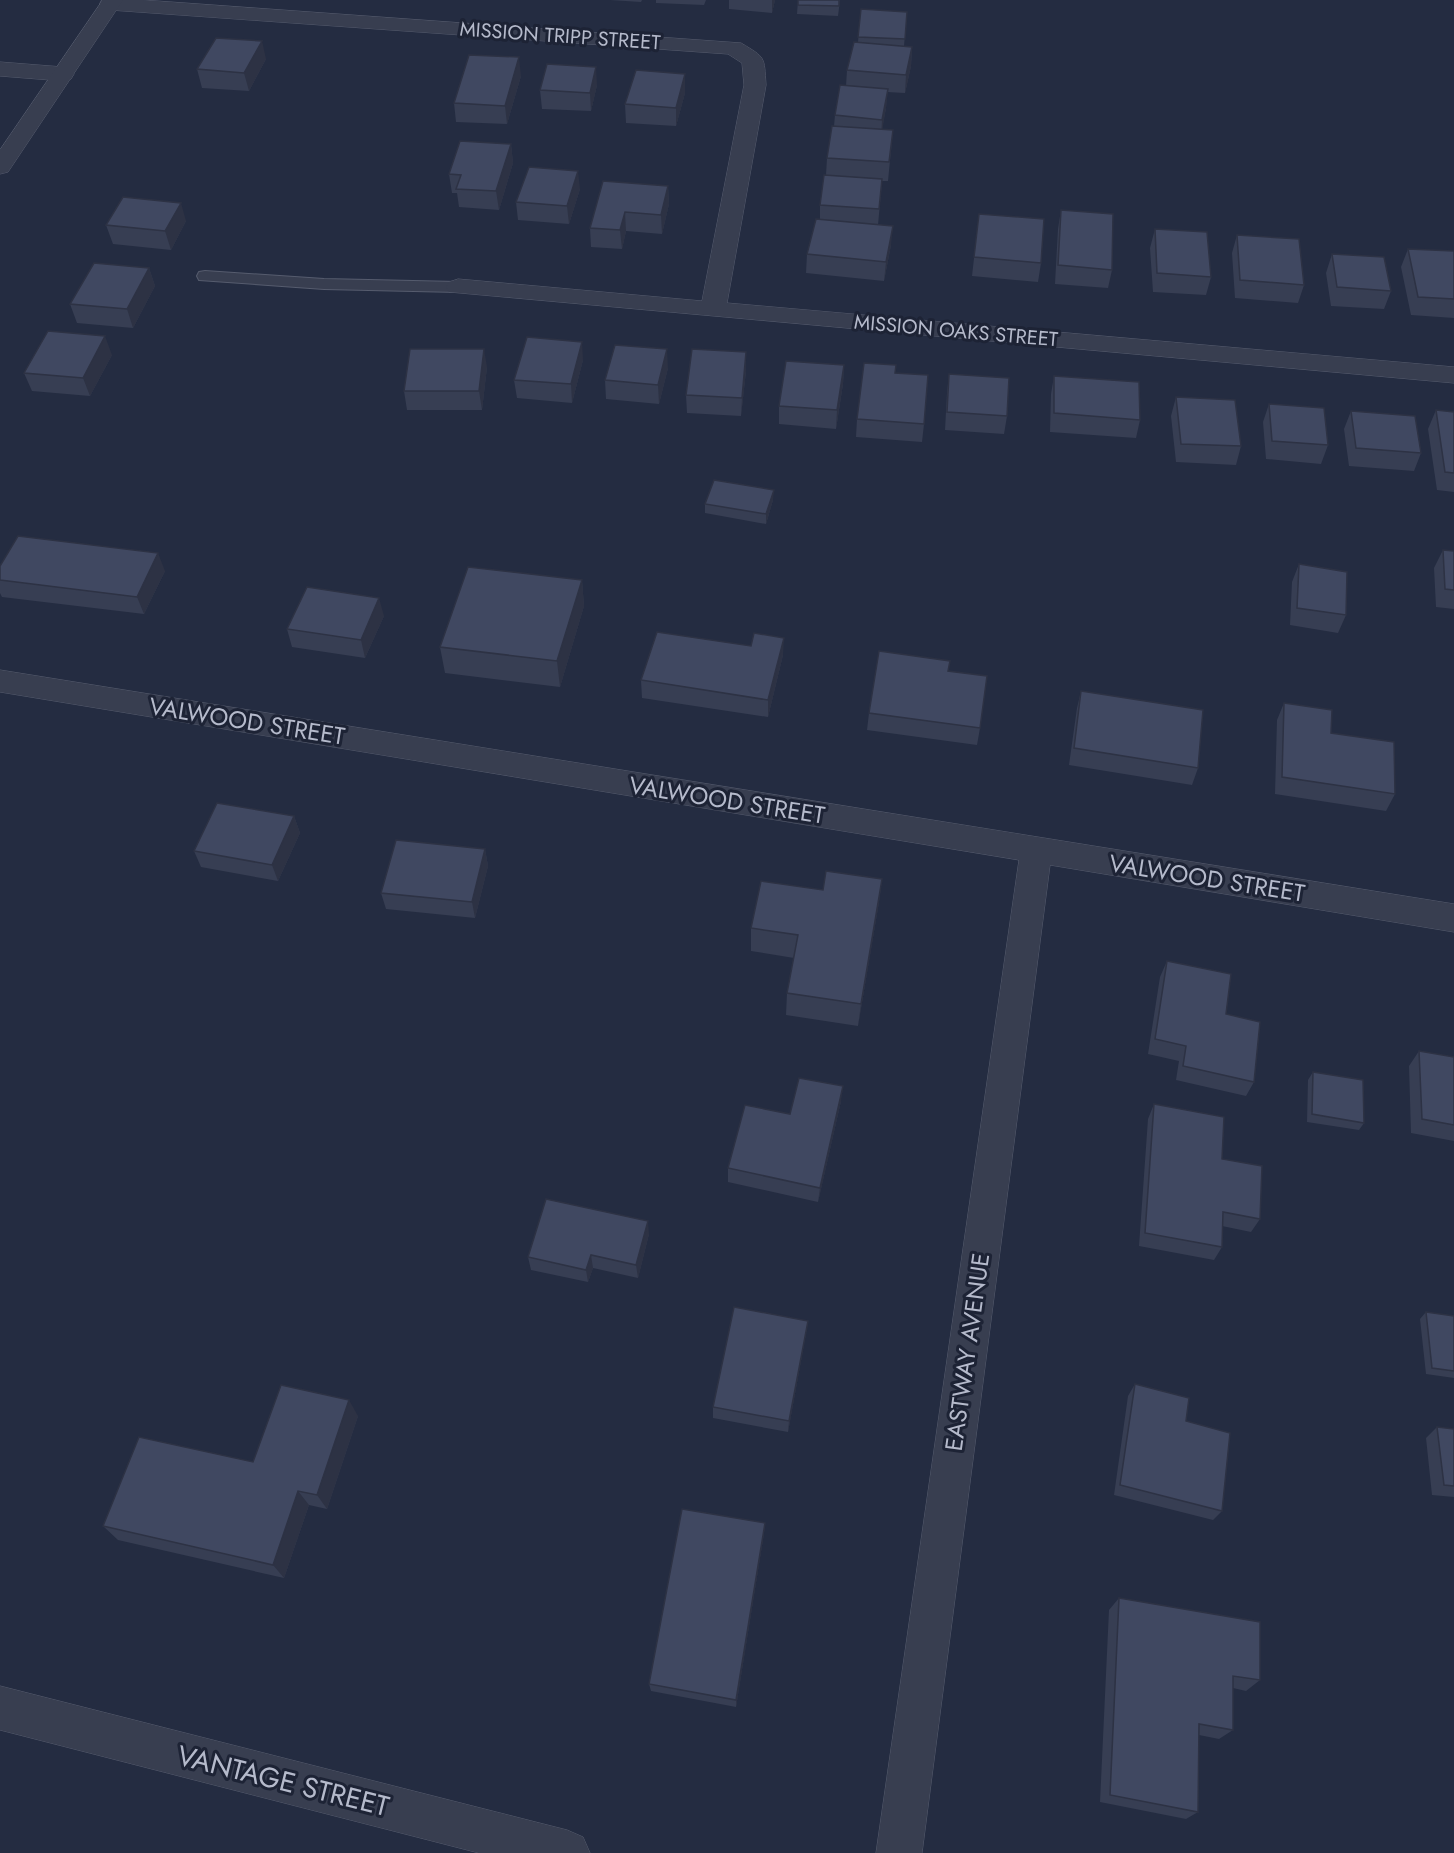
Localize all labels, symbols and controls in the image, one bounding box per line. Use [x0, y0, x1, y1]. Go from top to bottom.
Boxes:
street label: MISSION TRIPP STREET [459, 15, 662, 58]
street label: MISSION OAKS STREET [853, 308, 1060, 354]
street label: VALWOOD STREET [147, 688, 347, 754]
street label: VALWOOD STREET [627, 767, 827, 833]
street label: VALWOOD STREET [1107, 845, 1307, 911]
street label: EASTWAY AVENUE [936, 1251, 998, 1453]
street label: VANTAGE STREET [173, 1735, 393, 1827]

